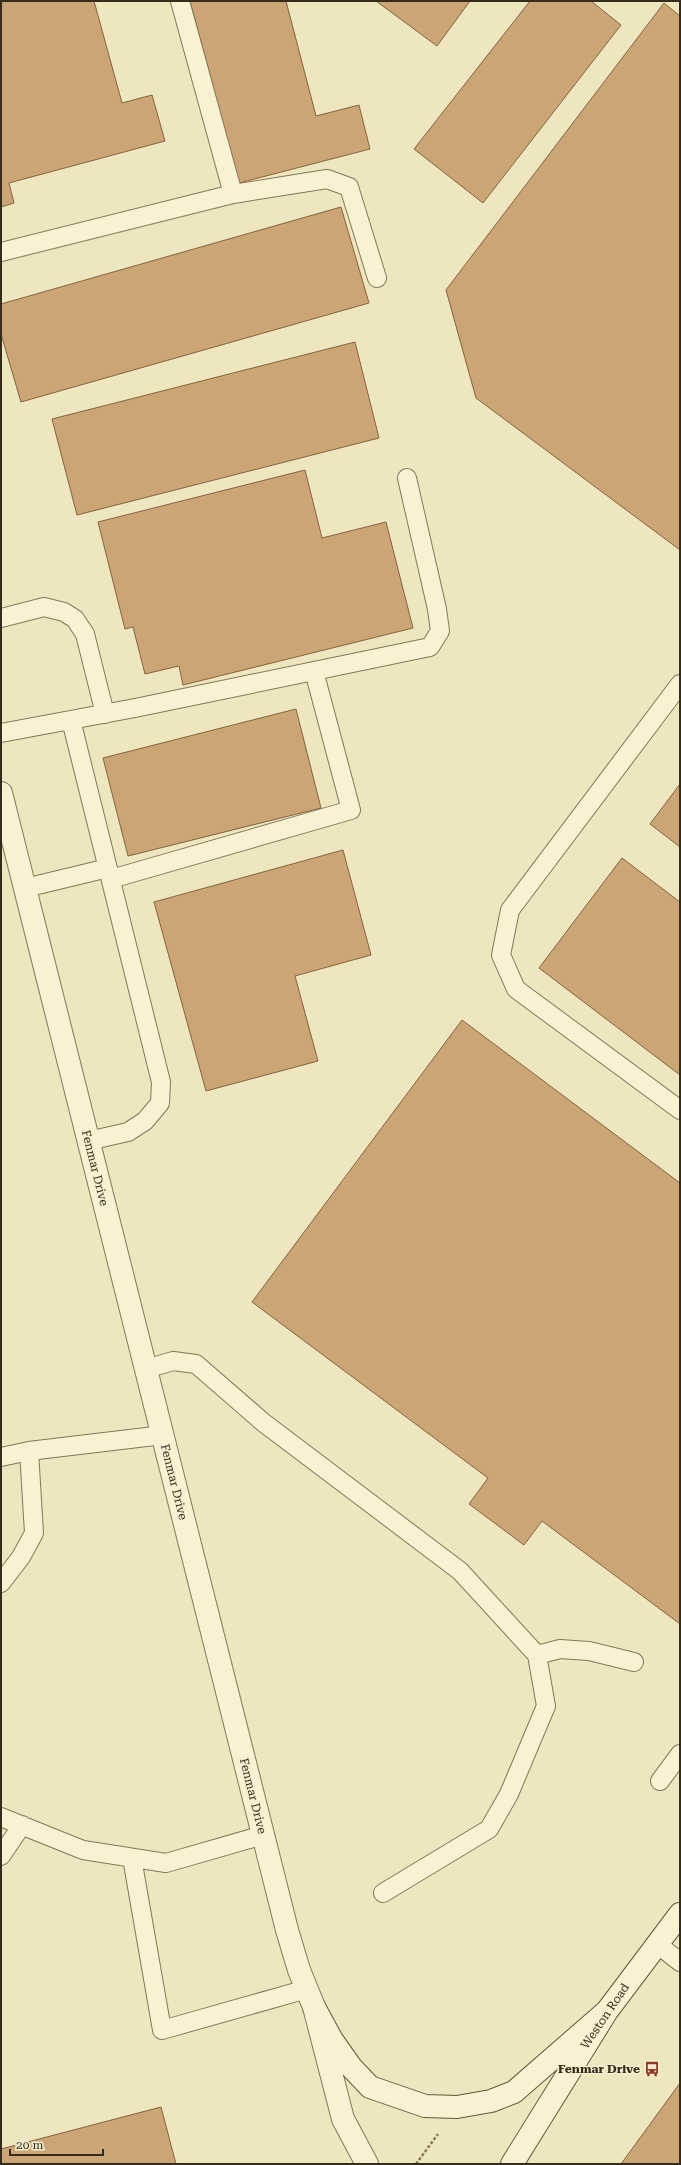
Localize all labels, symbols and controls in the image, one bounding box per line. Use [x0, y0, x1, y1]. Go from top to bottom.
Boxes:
street label: Fenmar Drive [79, 1129, 111, 1208]
street label: Fenmar Drive [158, 1443, 190, 1522]
street label: Fenmar Drive [237, 1757, 269, 1836]
street label: Weston Road [578, 1980, 632, 2051]
bus stop icon: Fenmar Drive [643, 2060, 661, 2078]
place label: Fenmar Drive [558, 2062, 640, 2076]
scale bar [10, 2131, 103, 2157]
text: 20 m [16, 2138, 43, 2152]

